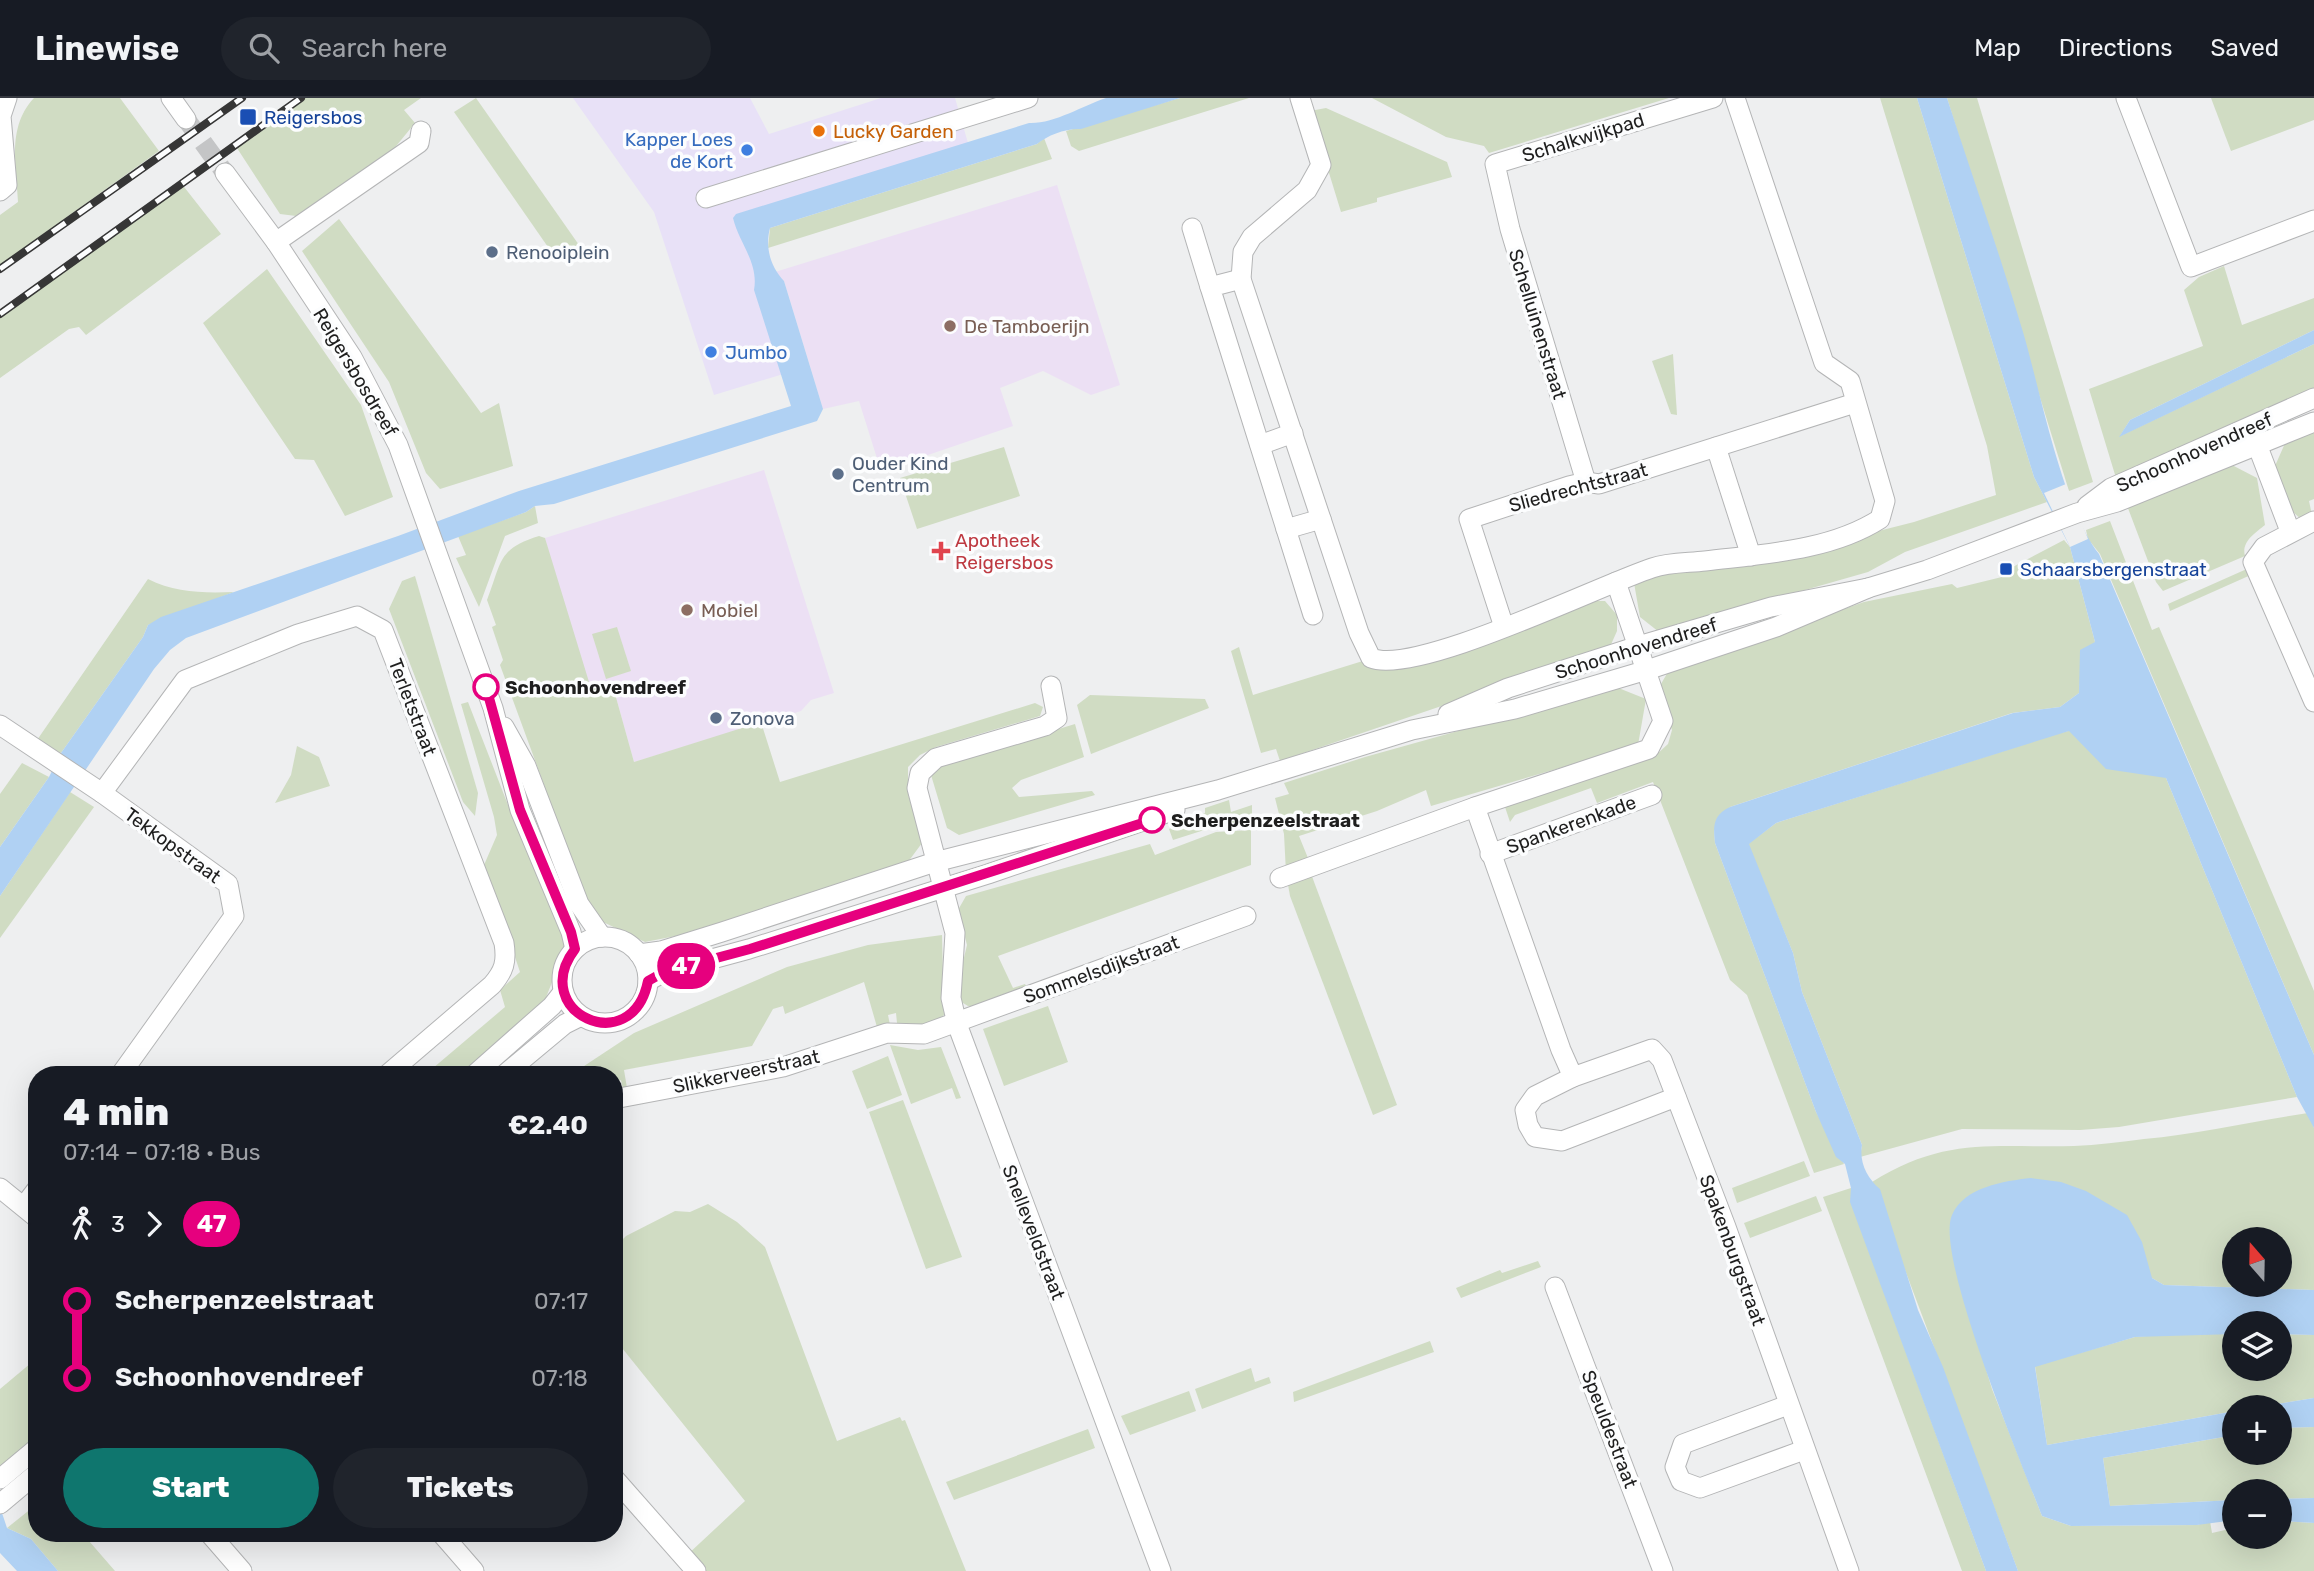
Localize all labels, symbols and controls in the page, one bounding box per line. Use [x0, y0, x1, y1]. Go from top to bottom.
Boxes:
search box [221, 17, 711, 80]
text: Linewise [35, 29, 179, 68]
icon: search [245, 29, 283, 67]
text: Search here [301, 33, 447, 64]
text: Map [1974, 34, 2021, 62]
text: Directions [2059, 34, 2172, 62]
text: Saved [2210, 34, 2279, 62]
place label: Reigersbos [264, 106, 362, 129]
marker: Reigersbos [238, 107, 258, 127]
street label: Schalkwijkpad [1519, 108, 1647, 167]
place label: Lucky Garden [833, 120, 954, 143]
marker: Lucky Garden [811, 123, 827, 139]
place label: Kapper Loes de Kort [625, 128, 734, 173]
marker: Kapper Loes de Kort [739, 142, 755, 158]
place label: Renooiplein [506, 241, 610, 264]
marker: Renooiplein [484, 244, 500, 260]
street label: Schelluinenstraat [1504, 246, 1571, 403]
street label: Reigersbosdreef [308, 304, 403, 441]
place label: De Tamboerijn [964, 315, 1090, 338]
marker: De Tamboerijn [942, 318, 958, 334]
place label: Jumbo [725, 341, 788, 364]
marker: Jumbo [703, 344, 719, 360]
street label: Schoonhovendreef [2113, 407, 2276, 497]
place label: Ouder Kind Centrum [852, 452, 949, 497]
street label: Sliedrechtstraat [1506, 458, 1650, 517]
marker: Ouder Kind Centrum [830, 466, 846, 482]
place label: Apotheek Reigersbos [955, 529, 1053, 574]
marker: Apotheek Reigersbos [933, 543, 949, 559]
place label: Schaarsbergenstraat [2020, 558, 2207, 581]
marker: Schaarsbergenstraat [1998, 561, 2014, 577]
place label: Mobiel [701, 599, 758, 622]
marker: Mobiel [679, 602, 695, 618]
street label: Schoonhovendreef [1552, 613, 1721, 684]
street label: Terletstraat [383, 655, 442, 760]
marker: Schoonhovendreef [473, 674, 499, 700]
place label: Schoonhovendreef [505, 676, 687, 699]
place label: Zonova [730, 707, 795, 730]
marker: Zonova [708, 710, 724, 726]
street label: Spankerenkade [1503, 790, 1639, 859]
street label: Tekkopstraat [120, 803, 226, 888]
marker: Scherpenzeelstraat [1139, 807, 1165, 833]
place label: Scherpenzeelstraat [1171, 809, 1360, 832]
street label: Sommelsdijkstraat [1020, 930, 1183, 1008]
line badge: 47 [654, 943, 718, 989]
text: 47 [671, 952, 701, 980]
street label: Slikkerveerstraat [671, 1045, 822, 1098]
text: 4 min [63, 1089, 169, 1135]
text: €2.40 [508, 1110, 588, 1141]
text: 07:14 – 07:18 · Bus [63, 1138, 260, 1166]
street label: Snelleveldstraat [997, 1161, 1070, 1303]
street label: Spakenburgstraat [1695, 1172, 1771, 1329]
icon: walk [63, 1205, 101, 1243]
icon: forward [135, 1205, 173, 1243]
text: 3 [111, 1210, 125, 1238]
text: 47 [197, 1210, 226, 1238]
north arrow [2222, 1227, 2292, 1297]
map controls [2222, 1227, 2292, 1549]
text: Scherpenzeelstraat [115, 1285, 374, 1316]
text: 07:17 [534, 1287, 588, 1315]
button: layers [2222, 1311, 2292, 1381]
text: Schoonhovendreef [115, 1362, 363, 1393]
text: 07:18 [531, 1364, 588, 1392]
street label: Speuldestraat [1577, 1367, 1643, 1492]
button: + [2222, 1395, 2292, 1465]
button: Start [63, 1448, 319, 1528]
button: Tickets [333, 1448, 588, 1528]
button: − [2222, 1479, 2292, 1549]

